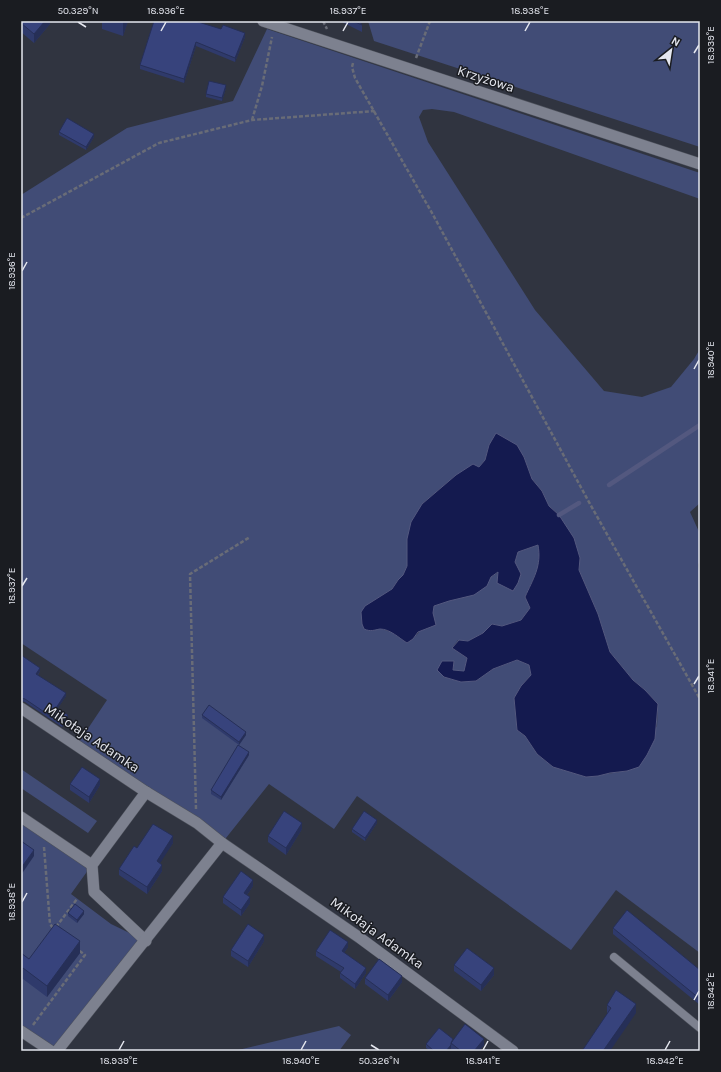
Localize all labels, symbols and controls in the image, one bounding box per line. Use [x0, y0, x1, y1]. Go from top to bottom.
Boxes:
text: 50.329°N [57, 5, 99, 17]
text: 18.936°E [147, 5, 185, 17]
text: 18.937°E [330, 5, 366, 17]
text: 18.938°E [511, 5, 549, 17]
text: 18.939°E [705, 26, 717, 64]
north arrow [651, 30, 691, 70]
text: N [669, 34, 682, 49]
street label: Krzyżowa [455, 62, 517, 96]
text: 18.936°E [6, 252, 18, 290]
text: 18.940°E [705, 341, 717, 379]
text: 18.937°E [6, 568, 18, 604]
text: 18.941°E [705, 659, 717, 693]
street label: Mikołaja Adamka [41, 700, 143, 776]
text: 18.938°E [6, 883, 18, 921]
street label: Mikołaja Adamka [327, 893, 427, 973]
text: 18.942°E [705, 972, 717, 1010]
text: 18.939°E [100, 1055, 138, 1067]
text: 18.940°E [282, 1055, 320, 1067]
text: 50.326°N [358, 1055, 400, 1067]
text: 18.941°E [466, 1055, 500, 1067]
text: 18.942°E [646, 1055, 684, 1067]

